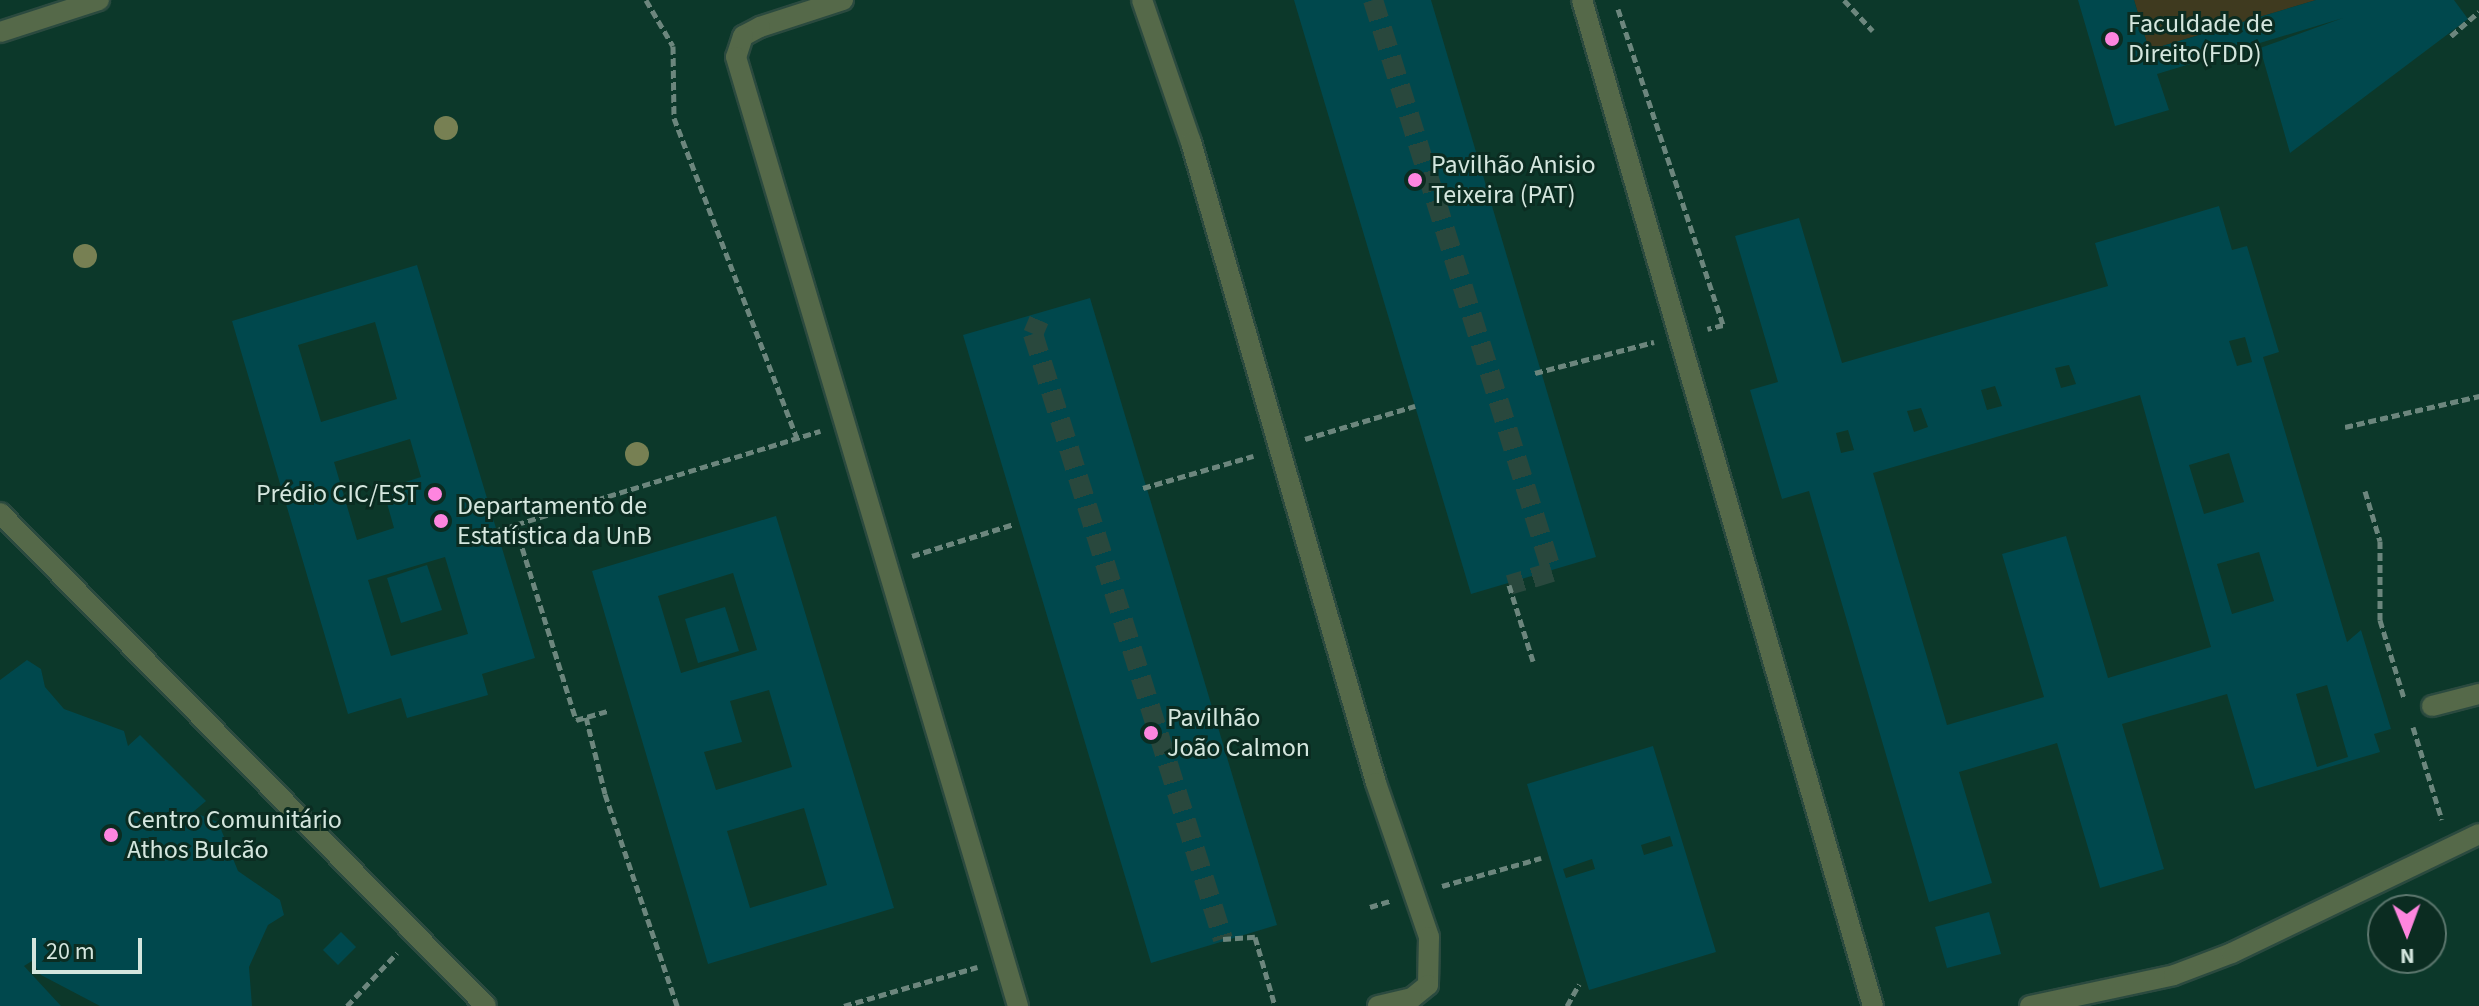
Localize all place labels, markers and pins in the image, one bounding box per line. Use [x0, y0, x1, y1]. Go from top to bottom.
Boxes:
place label: Faculdade de Direito(FDD) [2128, 8, 2273, 70]
marker: Faculdade de Direito(FDD) [2103, 30, 2121, 48]
place label: Pavilhão Anisio Teixeira (PAT) [1431, 149, 1596, 210]
marker: Pavilhão Anisio Teixeira (PAT) [1406, 171, 1424, 189]
place label: Prédio CIC/EST [256, 478, 419, 510]
marker: Prédio CIC/EST [426, 485, 444, 503]
place label: Departamento de Estatística da UnB [457, 490, 652, 552]
marker: Departamento de Estatística da UnB [432, 512, 450, 530]
place label: Pavilhão João Calmon [1167, 702, 1310, 764]
marker: Pavilhão João Calmon [1142, 724, 1160, 742]
place label: Centro Comunitário Athos Bulcão [127, 804, 342, 866]
marker: Centro Comunitário Athos Bulcão [102, 826, 120, 844]

